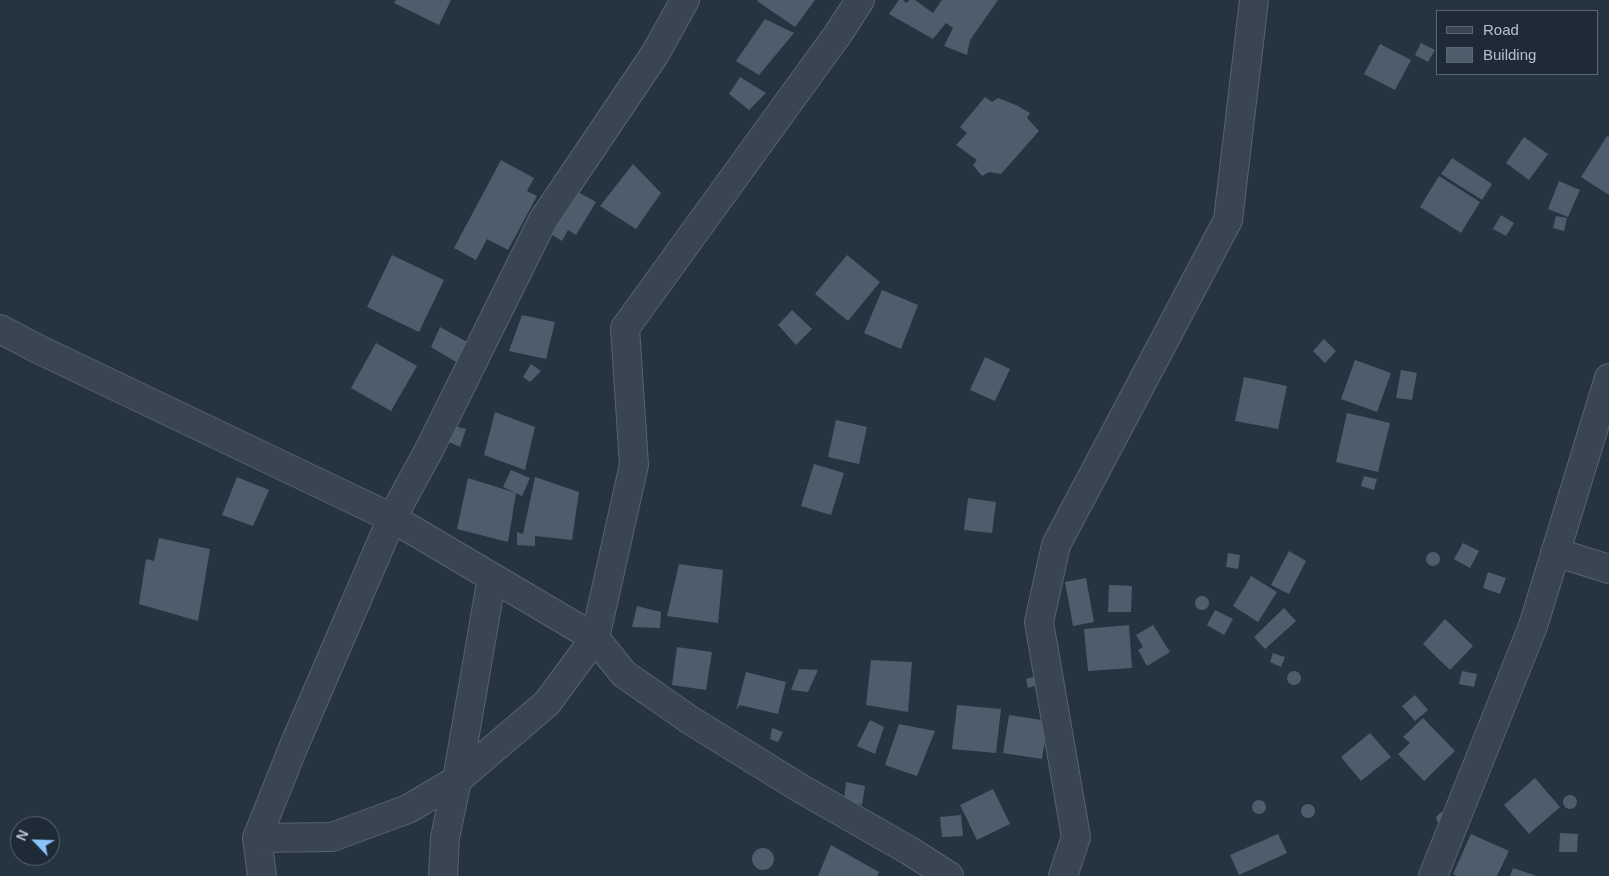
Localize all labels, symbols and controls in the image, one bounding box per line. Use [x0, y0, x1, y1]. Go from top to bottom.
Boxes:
legend [1436, 10, 1599, 75]
text: Road [1483, 21, 1519, 38]
text: Building [1483, 46, 1536, 63]
north arrow [10, 816, 60, 866]
text: N [13, 827, 32, 843]

